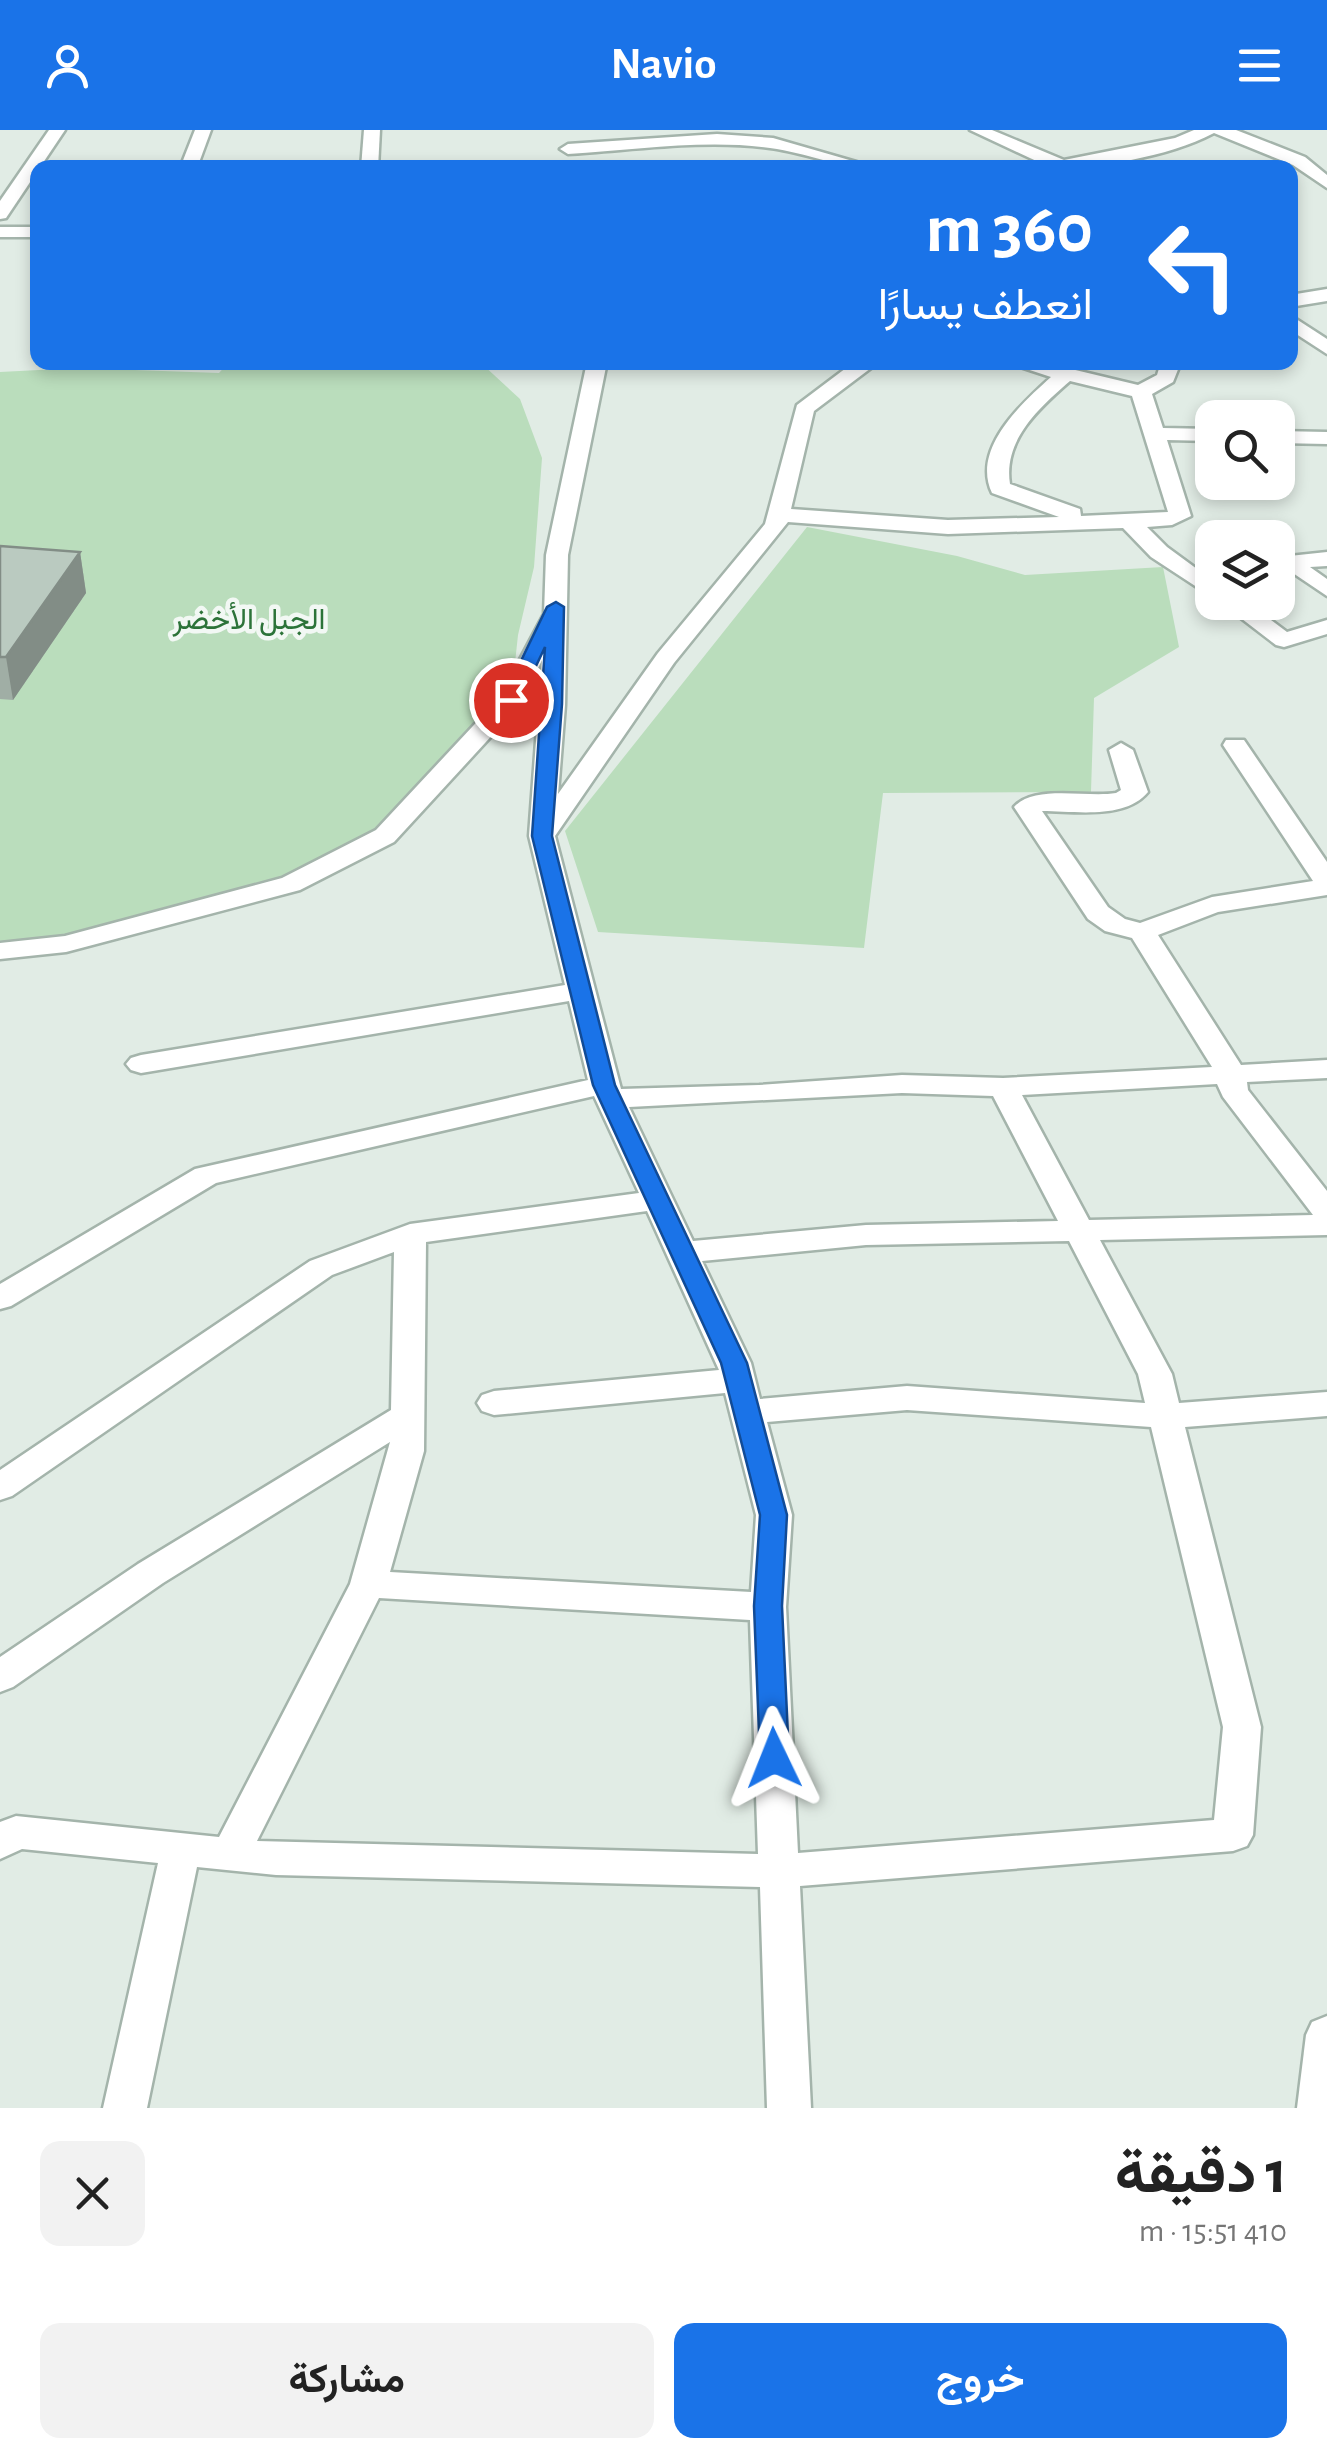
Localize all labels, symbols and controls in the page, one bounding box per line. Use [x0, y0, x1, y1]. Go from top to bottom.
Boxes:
icon: person [40, 38, 95, 93]
icon: menu [1232, 38, 1287, 93]
text: Navio [611, 42, 716, 87]
text: 360 m [925, 195, 1093, 265]
icon: left [1128, 200, 1258, 330]
text: انعطف يسارًا [878, 283, 1093, 328]
map controls [1195, 400, 1295, 620]
button: search [1195, 400, 1295, 500]
button: layers [1195, 520, 1295, 620]
park label: الجبل الأخضر [172, 602, 326, 637]
pin [469, 658, 554, 743]
icon: arrive [484, 673, 539, 728]
position arrow [722, 1706, 826, 1810]
button: close [40, 2141, 145, 2246]
text: 1 دقيقة [1115, 2144, 1287, 2204]
text: 410 m · 15:51 [1139, 2215, 1287, 2247]
button: مشاركة [40, 2323, 654, 2438]
button: خروج [674, 2323, 1287, 2438]

